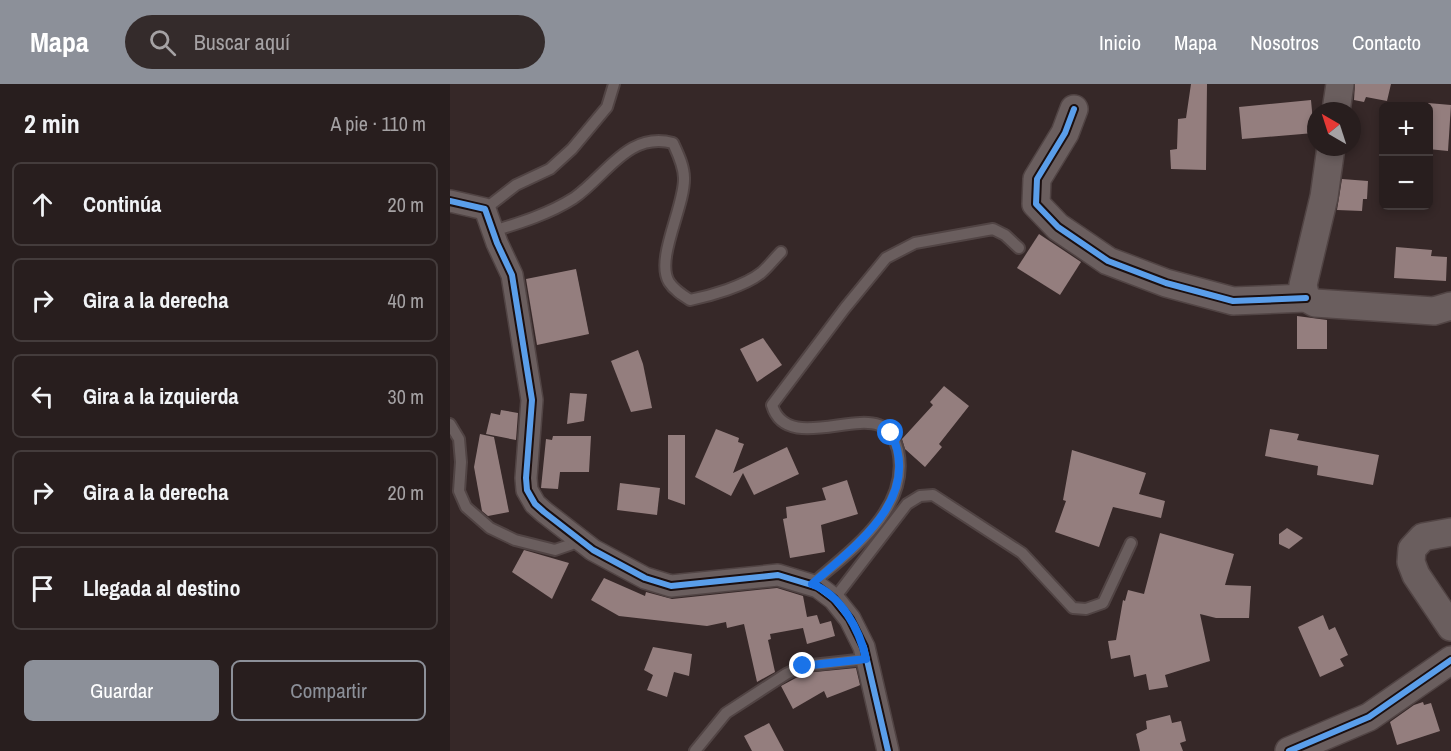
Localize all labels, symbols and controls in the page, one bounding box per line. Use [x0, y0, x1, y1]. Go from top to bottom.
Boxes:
search box [125, 15, 545, 69]
text: Mapa [30, 23, 89, 61]
icon: search [146, 26, 179, 59]
text: Buscar aquí [194, 27, 290, 57]
text: Inicio [1099, 28, 1141, 57]
text: Mapa [1174, 28, 1217, 57]
text: Nosotros [1250, 28, 1319, 57]
text: Contacto [1352, 28, 1421, 57]
north arrow [1307, 102, 1361, 156]
map controls [1379, 102, 1433, 210]
button: + [1379, 102, 1433, 156]
text: 2 min [24, 106, 80, 141]
text: A pie · 110 m [331, 110, 426, 137]
button: − [1379, 156, 1433, 210]
icon: ahead [26, 188, 59, 221]
text: Continúa [83, 189, 161, 219]
text: 20 m [388, 191, 424, 218]
icon: right [26, 284, 59, 317]
text: Gira a la derecha [83, 285, 228, 315]
text: 40 m [388, 287, 424, 314]
icon: left [26, 380, 59, 413]
text: Gira a la izquierda [83, 381, 238, 411]
text: 30 m [388, 383, 424, 410]
route start [877, 419, 903, 445]
icon: right [26, 476, 59, 509]
text: Gira a la derecha [83, 477, 228, 507]
text: 20 m [388, 479, 424, 506]
icon: arrive [26, 572, 59, 605]
text: Llegada al destino [83, 573, 240, 603]
route end [789, 652, 815, 678]
button: Guardar [24, 660, 219, 721]
button: Compartir [231, 660, 426, 721]

